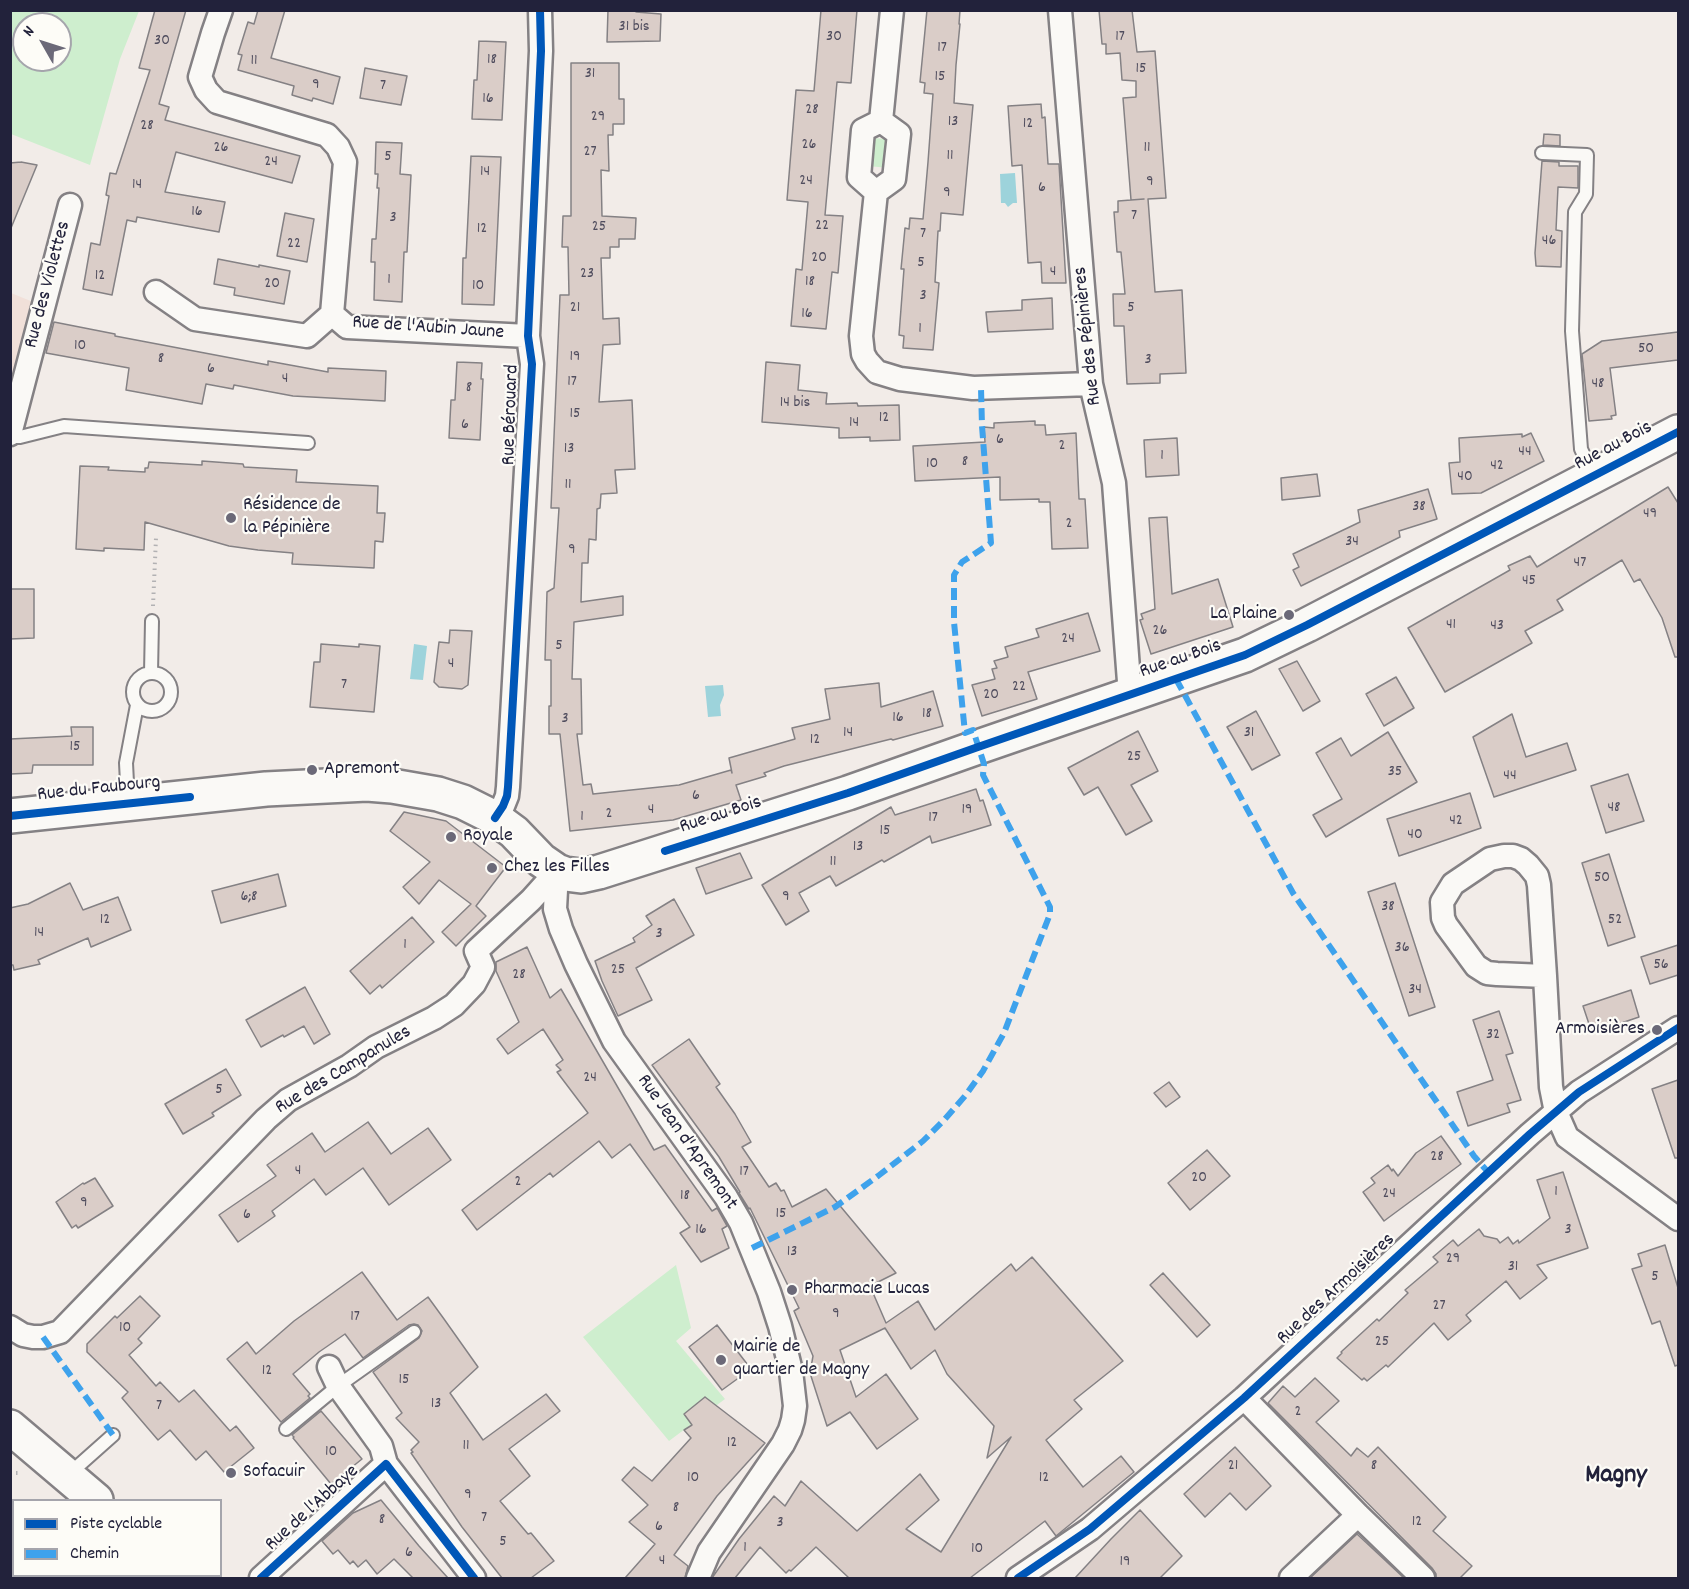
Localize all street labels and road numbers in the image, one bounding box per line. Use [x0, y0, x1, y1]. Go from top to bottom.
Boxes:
street label: Rue des Violettes [21, 219, 77, 351]
street label: Rue des Pépinières [1070, 265, 1108, 407]
street label: Rue de l'Aubin Jaune [351, 312, 505, 346]
street label: Rue Bérouard [498, 364, 526, 466]
street label: Rue au Bois [1571, 417, 1657, 477]
street label: Rue au Bois [1137, 635, 1225, 685]
street label: Rue du Faubourg [36, 772, 162, 808]
street label: Rue au Bois [677, 791, 765, 841]
street label: Rue des Campanules [272, 1021, 416, 1121]
street label: Rue Jean d'Apremont [630, 1071, 742, 1215]
street label: Rue des Armoisières [1273, 1229, 1401, 1351]
street label: Rue de l'Abbaye [261, 1461, 365, 1557]

